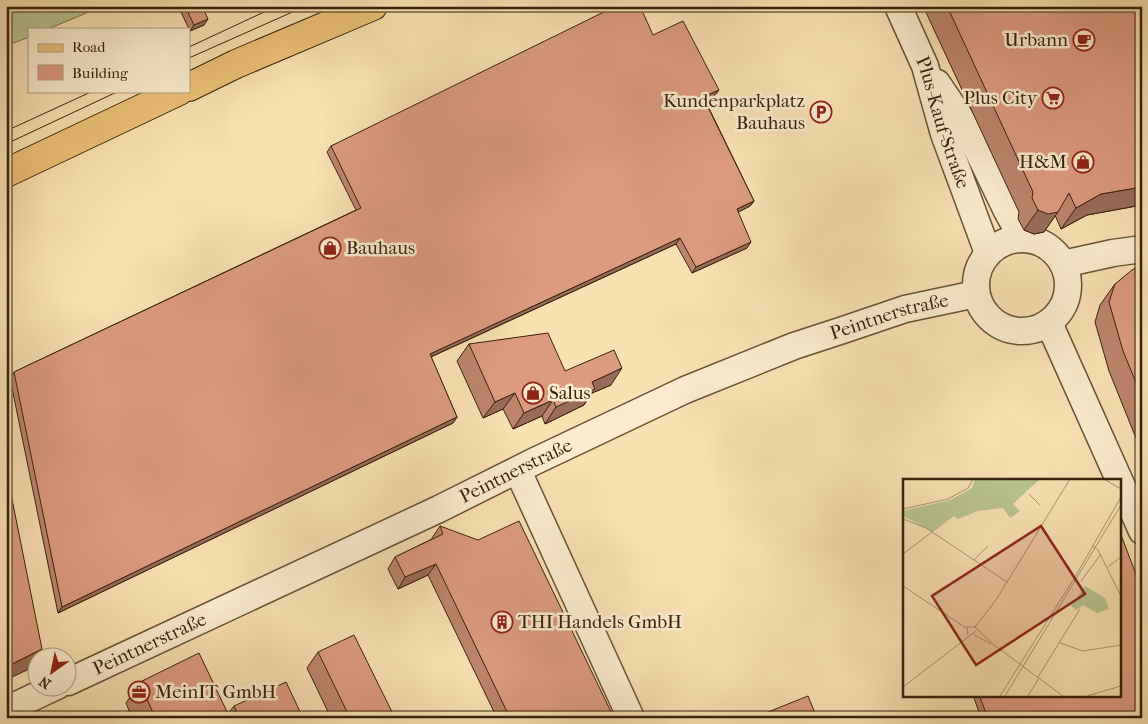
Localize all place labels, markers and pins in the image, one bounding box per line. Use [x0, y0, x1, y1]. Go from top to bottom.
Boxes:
cafe icon: Urbann [1072, 28, 1096, 52]
place label: Urbann [1004, 29, 1068, 51]
supermarket icon: Plus City [1041, 86, 1065, 110]
place label: Plus City [964, 87, 1038, 109]
place label: Kundenparkplatz Bauhaus [663, 90, 805, 134]
parking icon: Kundenparkplatz Bauhaus [809, 100, 833, 124]
shop icon: H&M [1071, 150, 1095, 174]
place label: H&M [1019, 151, 1067, 173]
shop icon: Bauhaus [318, 236, 342, 260]
place label: Bauhaus [346, 237, 415, 259]
shop icon: Salus [521, 381, 545, 405]
place label: Salus [549, 382, 591, 404]
building icon: THI Handels GmbH [490, 610, 514, 634]
place label: THI Handels GmbH [518, 611, 682, 633]
office icon: MeinIT GmbH [127, 680, 151, 704]
place label: MeinIT GmbH [155, 681, 276, 703]

